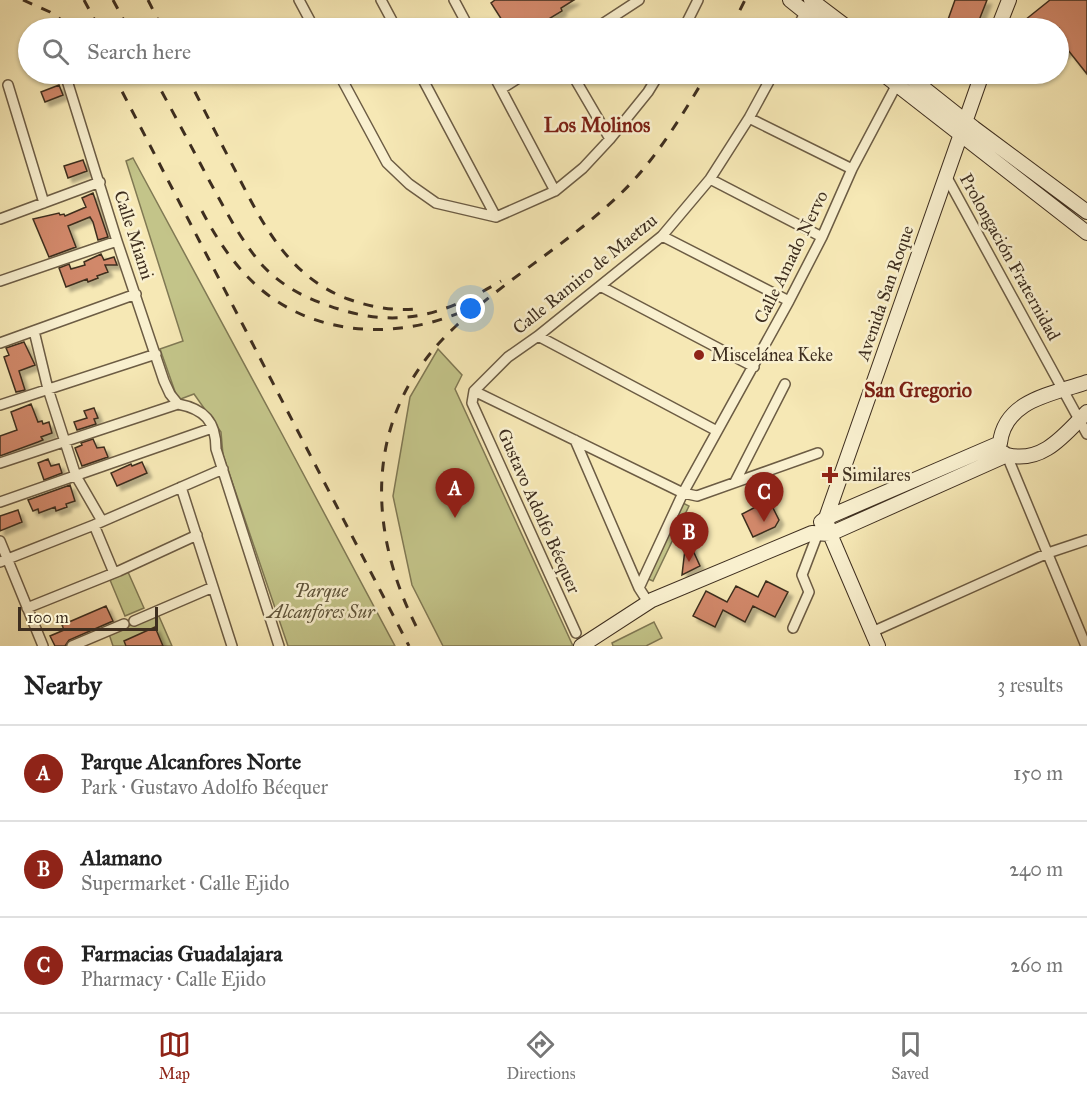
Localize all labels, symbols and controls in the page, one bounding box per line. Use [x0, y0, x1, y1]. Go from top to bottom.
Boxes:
search box [18, 18, 1069, 84]
icon: search [39, 35, 72, 68]
text: Search here [87, 38, 191, 65]
district label: Los Molinos [544, 113, 651, 137]
street label: Prolongación Fraternidad [954, 170, 1065, 345]
street label: Calle Amado Nervo [749, 187, 833, 327]
street label: Calle Miami [109, 188, 159, 282]
street label: Calle Ramiro de Maetzu [508, 209, 662, 339]
street label: Avenida San Roque [851, 223, 919, 365]
your location [456, 294, 485, 323]
place label: Miscelánea Keke [711, 344, 833, 366]
marker: Miscelánea Keke [692, 348, 706, 362]
district label: San Gregorio [864, 378, 972, 403]
street label: Gustavo Adolfo Béequer [492, 425, 585, 597]
place label: Similares [842, 464, 911, 486]
pin: A [436, 468, 474, 518]
marker: Similares [823, 468, 837, 482]
pin: C [744, 472, 783, 522]
pin: B [670, 512, 708, 562]
park label: Parque Alcanfores Sur [265, 580, 376, 623]
scale bar [18, 604, 158, 632]
text: 100 m [27, 608, 69, 627]
text: Nearby [24, 669, 102, 701]
text: 3 results [997, 673, 1063, 697]
text: Parque Alcanfores Norte [81, 748, 301, 775]
text: A [37, 761, 50, 785]
text: 150 m [1013, 761, 1063, 785]
text: Park · Gustavo Adolfo Béequer [81, 775, 328, 799]
text: Alamano [81, 844, 162, 871]
text: B [37, 857, 50, 881]
text: 240 m [1009, 857, 1063, 881]
text: Supermarket · Calle Ejido [81, 871, 289, 895]
text: Farmacias Guadalajara [81, 940, 282, 967]
text: C [37, 953, 50, 977]
text: 260 m [1010, 953, 1063, 977]
text: Pharmacy · Calle Ejido [81, 967, 266, 991]
tab: Map [158, 1028, 191, 1083]
tab: Directions [507, 1028, 575, 1083]
tab: Saved [891, 1028, 929, 1083]

